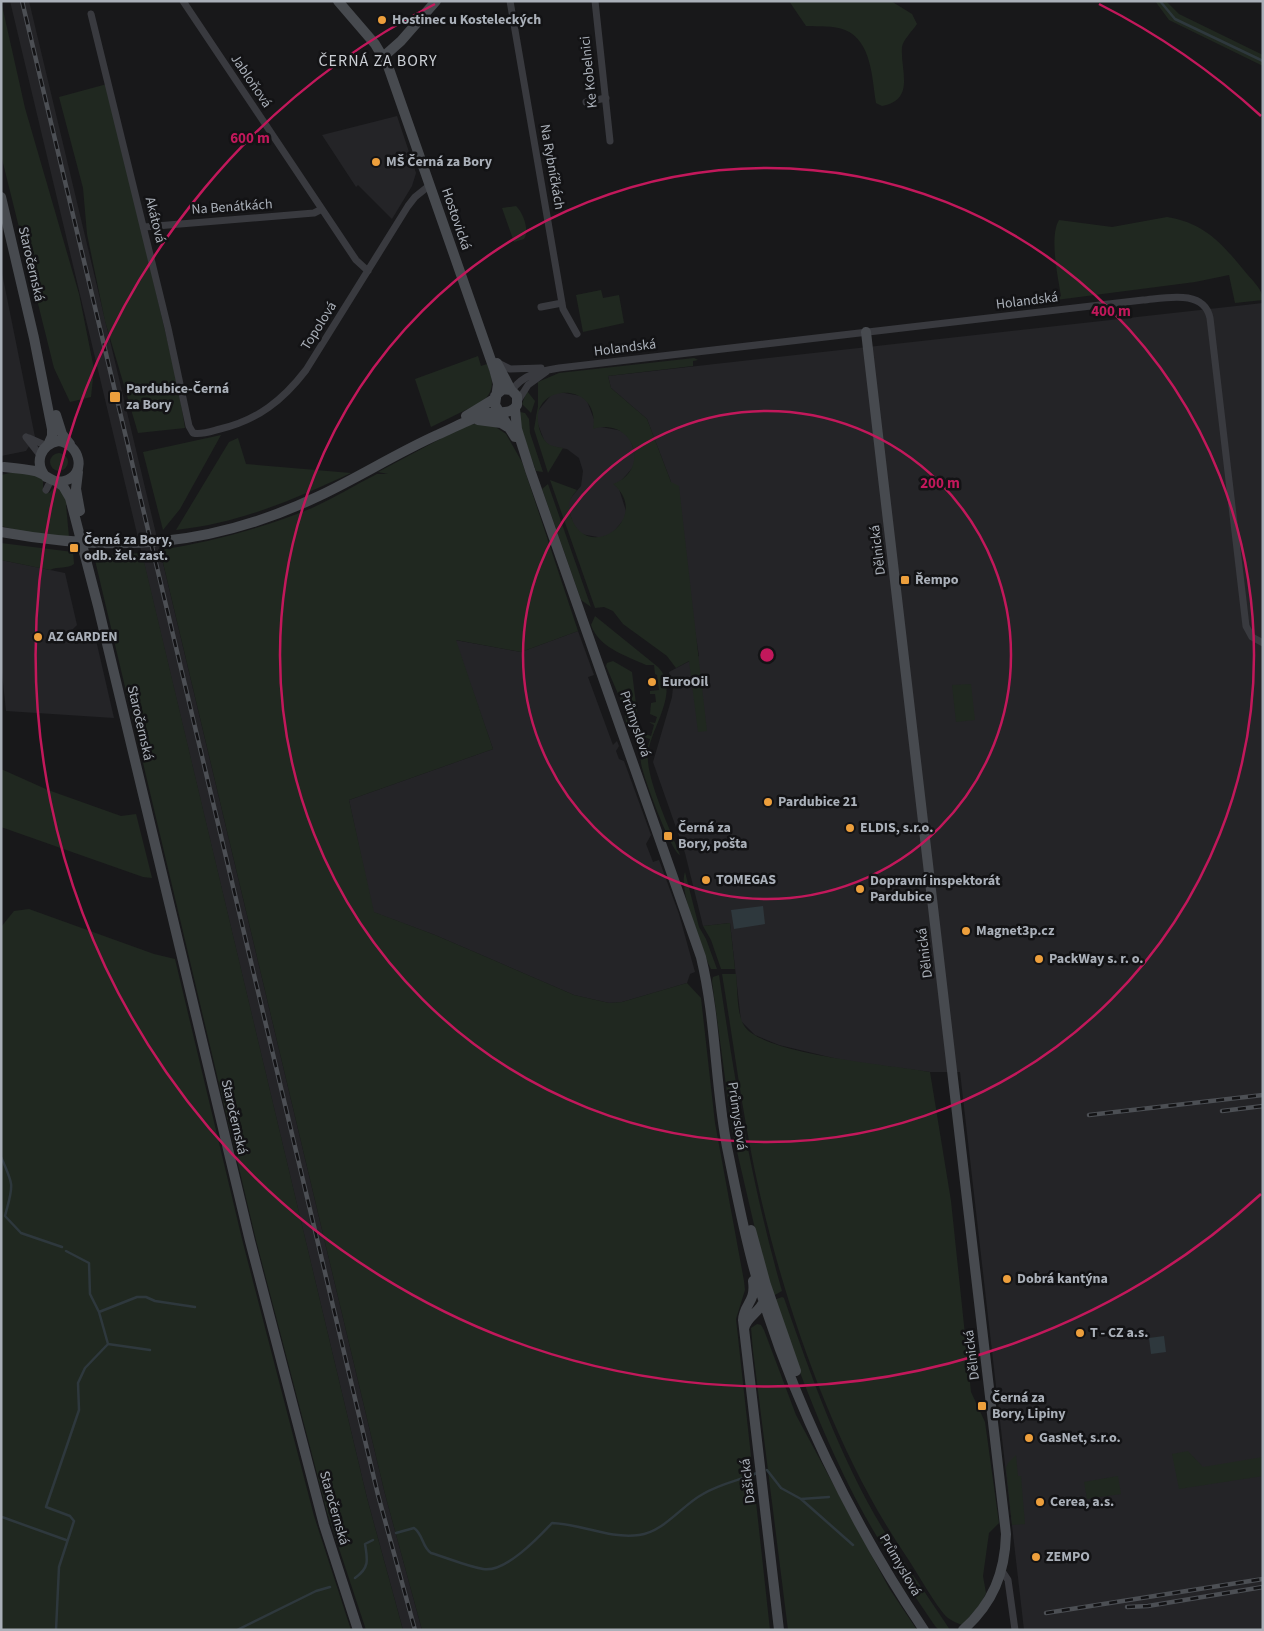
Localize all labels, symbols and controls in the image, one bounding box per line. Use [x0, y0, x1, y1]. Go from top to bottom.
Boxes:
place label: Hostinec u Kosteleckých [392, 10, 541, 30]
marker: Hostinec u Kosteleckých [376, 14, 388, 26]
street label: Ke Kobelnici [575, 35, 603, 109]
street label: Jabloňová [226, 50, 276, 112]
district label: ČERNÁ ZA BORY [318, 50, 438, 72]
street label: Na Rybníčkách [535, 123, 569, 211]
text: 600 m [230, 128, 270, 149]
place label: MŠ Černá za Bory [386, 152, 493, 172]
marker: MŠ Černá za Bory [370, 156, 382, 168]
street label: Hostovická [436, 185, 476, 253]
street label: Na Benátkách [191, 194, 273, 220]
street label: Akátová [140, 195, 170, 245]
street label: Staročernská [13, 225, 49, 303]
street label: Holandská [995, 287, 1059, 315]
street label: Topolová [296, 298, 342, 354]
text: 400 m [1091, 301, 1131, 322]
street label: Holandská [593, 334, 657, 362]
place label: Pardubice-Černá za Bory [126, 379, 229, 415]
marker: Pardubice-Černá za Bory [108, 390, 122, 404]
text: 200 m [920, 473, 960, 494]
street label: Dělnická [865, 524, 891, 576]
place label: Černá za Bory, odb. žel. zast. [84, 530, 172, 566]
marker: Černá za Bory, odb. žel. zast. [68, 542, 80, 554]
place label: Řempo [915, 570, 959, 590]
marker: Řempo [899, 574, 911, 586]
place label: AZ GARDEN [47, 627, 118, 647]
marker: AZ GARDEN [32, 631, 44, 643]
centre of rings [758, 646, 776, 664]
place label: EuroOil [662, 672, 708, 692]
marker: EuroOil [646, 676, 658, 688]
street label: Staročernská [122, 684, 158, 762]
street label: Průmyslová [614, 688, 656, 760]
place label: Pardubice 21 [778, 792, 858, 812]
marker: Pardubice 21 [762, 796, 774, 808]
place label: Černá za Bory, pošta [678, 818, 747, 854]
place label: ELDIS, s.r.o. [860, 818, 933, 838]
marker: ELDIS, s.r.o. [844, 822, 856, 834]
marker: Černá za Bory, pošta [662, 830, 674, 842]
place label: TOMEGAS [716, 870, 776, 890]
place label: Dopravní inspektorát Pardubice [870, 871, 1001, 907]
marker: TOMEGAS [700, 874, 712, 886]
marker: Dopravní inspektorát Pardubice [854, 883, 866, 895]
place label: Magnet3p.cz [976, 921, 1055, 941]
marker: Magnet3p.cz [960, 925, 972, 937]
street label: Dělnická [912, 927, 938, 979]
place label: PackWay s. r. o. [1049, 949, 1144, 969]
marker: PackWay s. r. o. [1033, 953, 1045, 965]
street label: Staročernská [216, 1078, 252, 1156]
street label: Průmyslová [722, 1081, 752, 1151]
place label: Dobrá kantýna [1017, 1269, 1108, 1289]
marker: Dobrá kantýna [1001, 1273, 1013, 1285]
place label: T - CZ a.s. [1090, 1323, 1148, 1343]
marker: T - CZ a.s. [1074, 1327, 1086, 1339]
street label: Dělnická [959, 1329, 985, 1381]
place label: Černá za Bory, Lipiny [992, 1388, 1066, 1424]
marker: Černá za Bory, Lipiny [976, 1400, 988, 1412]
place label: GasNet, s.r.o. [1039, 1428, 1121, 1448]
marker: GasNet, s.r.o. [1023, 1432, 1035, 1444]
street label: Dašická [735, 1457, 761, 1505]
street label: Staročernská [314, 1469, 354, 1547]
place label: Cerea, a.s. [1050, 1492, 1114, 1512]
marker: Cerea, a.s. [1034, 1496, 1046, 1508]
street label: Průmyslová [874, 1530, 926, 1600]
place label: ZEMPO [1046, 1547, 1090, 1567]
marker: ZEMPO [1030, 1551, 1042, 1563]

